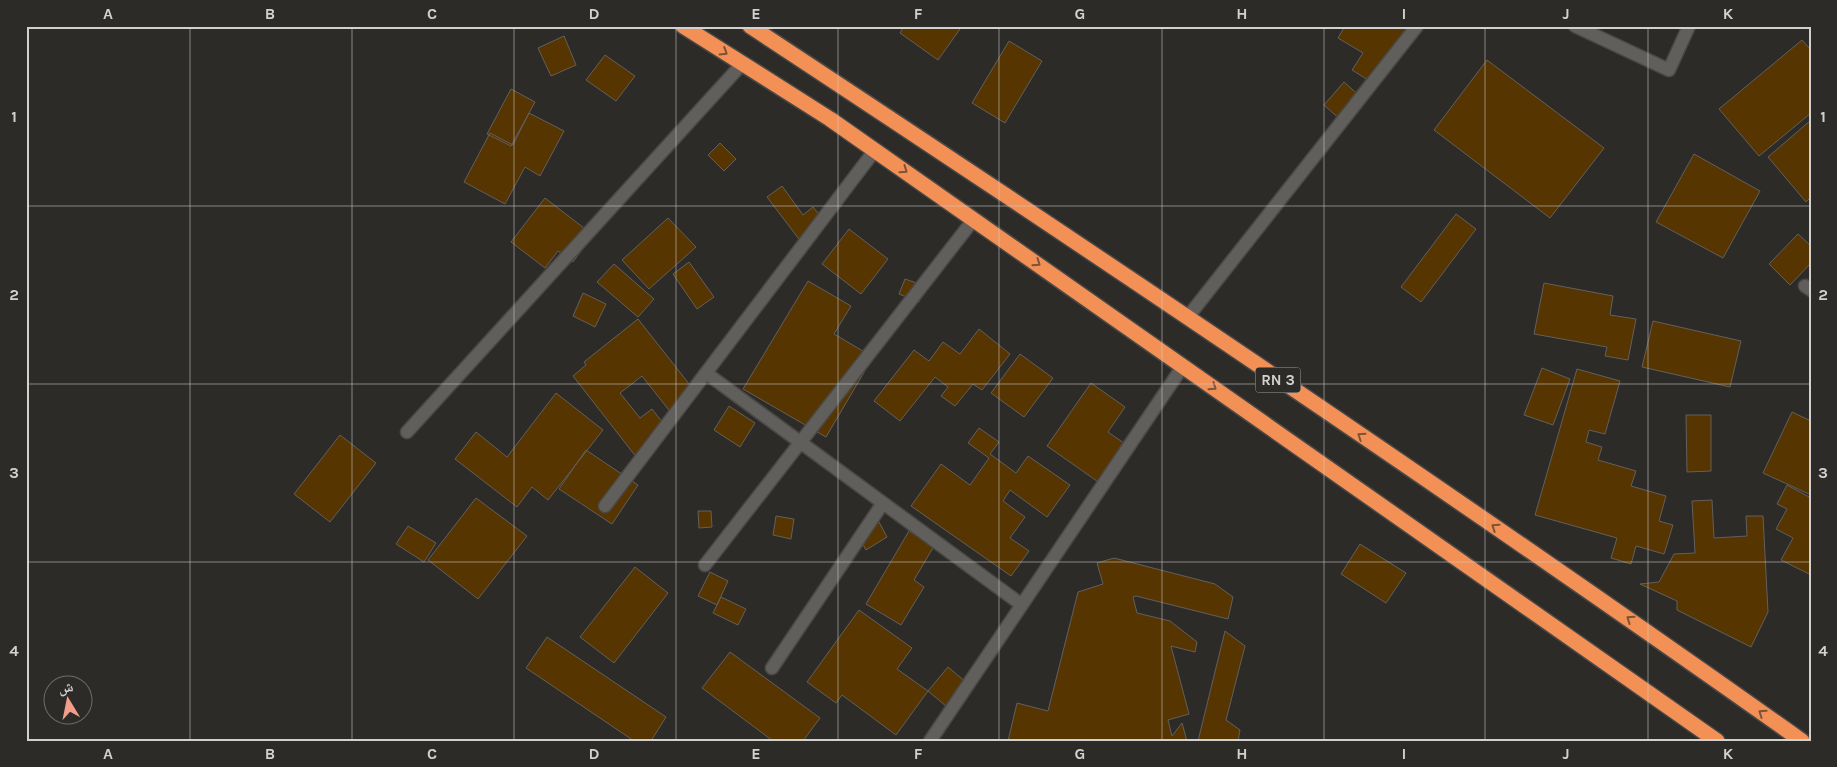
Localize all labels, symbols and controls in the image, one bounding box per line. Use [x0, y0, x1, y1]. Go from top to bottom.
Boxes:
text: A [103, 4, 113, 23]
text: B [265, 4, 275, 23]
text: C [427, 4, 437, 23]
text: D [589, 4, 600, 23]
text: E [751, 4, 761, 23]
text: F [914, 4, 923, 23]
text: G [1075, 4, 1085, 23]
text: H [1236, 4, 1248, 23]
text: I [1402, 4, 1406, 23]
text: J [1562, 4, 1570, 23]
text: K [1723, 4, 1734, 23]
one-way arrow [718, 46, 727, 56]
text: 1 [11, 107, 17, 126]
text: 1 [1820, 107, 1826, 126]
one-way arrow [898, 164, 907, 173]
one-way arrow [1031, 257, 1040, 266]
text: 2 [9, 285, 19, 304]
text: 2 [1818, 285, 1828, 304]
road number: RN 3 [1256, 368, 1300, 392]
one-way arrow [1207, 381, 1217, 390]
one-way arrow [1357, 433, 1367, 442]
text: 3 [9, 463, 19, 482]
text: 3 [1818, 463, 1828, 482]
one-way arrow [1492, 524, 1501, 533]
one-way arrow [1626, 616, 1635, 625]
text: 4 [9, 641, 19, 660]
text: 4 [1818, 641, 1828, 660]
north arrow [42, 674, 92, 724]
text: ش [57, 678, 75, 697]
one-way arrow [1758, 710, 1768, 719]
text: A [103, 744, 113, 763]
text: B [265, 744, 275, 763]
text: C [427, 744, 437, 763]
text: D [589, 744, 600, 763]
text: E [751, 744, 761, 763]
text: F [914, 744, 923, 763]
text: G [1075, 744, 1085, 763]
text: H [1236, 744, 1248, 763]
text: I [1402, 744, 1406, 763]
text: J [1562, 744, 1570, 763]
text: K [1723, 744, 1734, 763]

